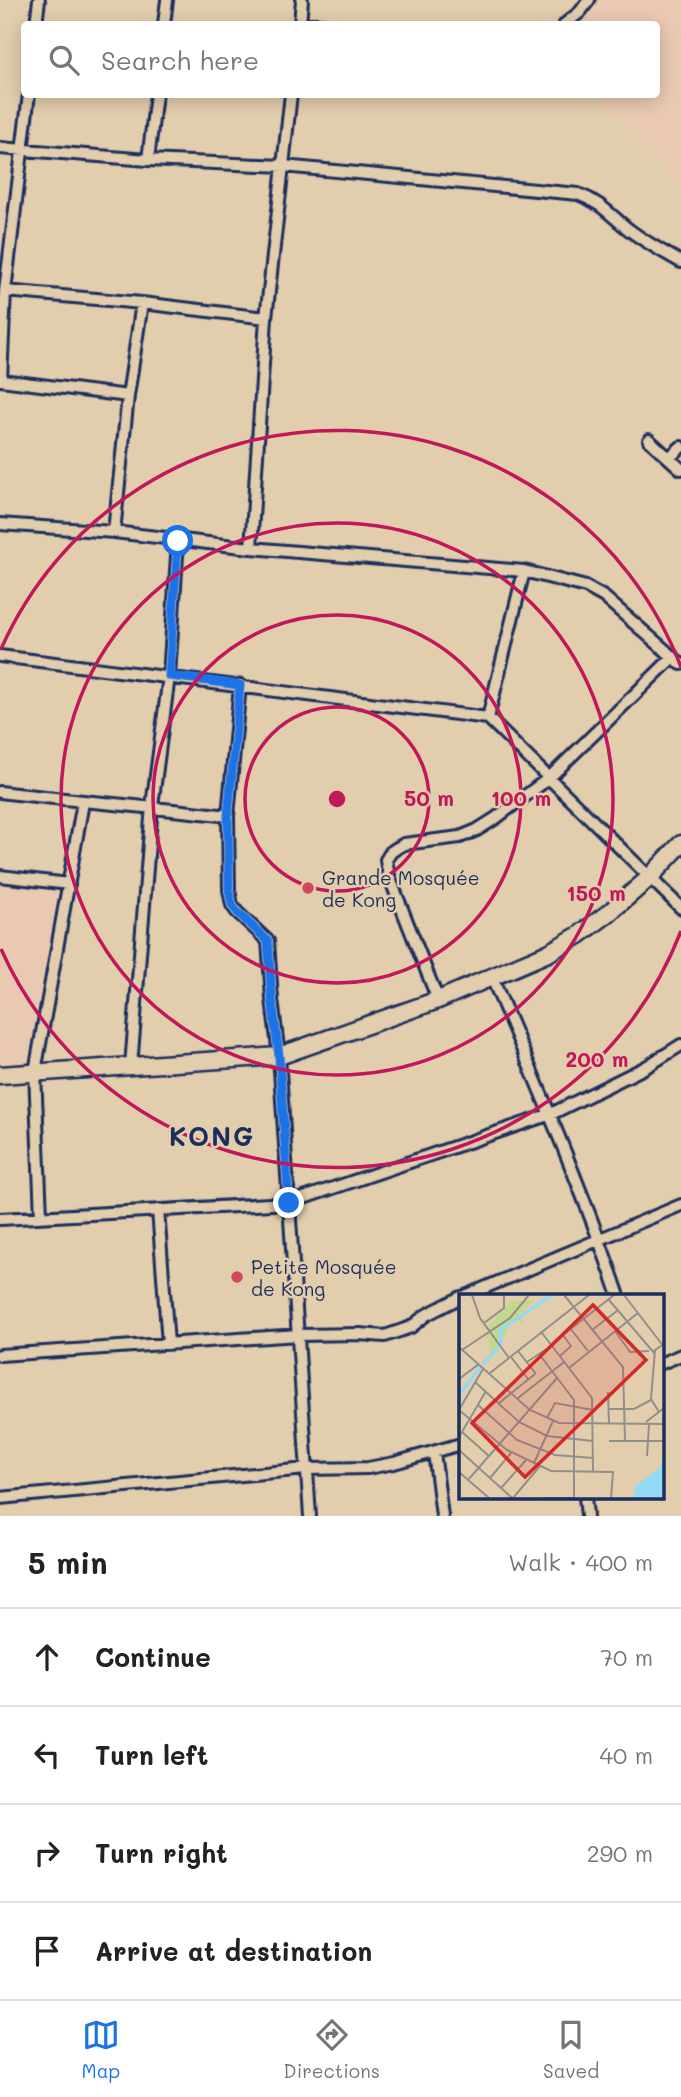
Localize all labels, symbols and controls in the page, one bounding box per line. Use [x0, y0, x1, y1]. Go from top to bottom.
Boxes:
search box [21, 21, 660, 98]
icon: search [45, 41, 83, 79]
text: Search here [101, 43, 259, 77]
route start [162, 525, 193, 556]
text: 50 m [404, 784, 454, 811]
text: 100 m [491, 784, 551, 811]
centre of rings [325, 787, 349, 811]
place label: Grande Mosquée de Kong [322, 865, 480, 912]
text: 150 m [566, 879, 626, 906]
marker: Grande Mosquée de Kong [300, 880, 316, 896]
text: 200 m [566, 1045, 628, 1072]
district label: KONG [169, 1119, 255, 1153]
route end [273, 1187, 304, 1218]
place label: Petite Mosquée de Kong [251, 1254, 396, 1301]
marker: Petite Mosquée de Kong [229, 1269, 245, 1285]
inset map [459, 1294, 664, 1498]
text: 5 min [28, 1542, 108, 1582]
text: Walk · 400 m [508, 1547, 653, 1577]
icon: ahead [28, 1638, 66, 1676]
text: Continue [95, 1640, 211, 1674]
text: 70 m [600, 1642, 653, 1672]
icon: left [28, 1736, 66, 1774]
text: Turn left [95, 1738, 208, 1772]
text: 40 m [600, 1740, 653, 1770]
icon: right [28, 1834, 66, 1872]
text: Turn right [95, 1836, 228, 1870]
text: 290 m [587, 1838, 653, 1868]
icon: arrive [28, 1932, 66, 1970]
text: Arrive at destination [95, 1934, 372, 1968]
tab: Map [82, 2016, 120, 2083]
tab: Directions [283, 2016, 380, 2083]
tab: Saved [543, 2016, 599, 2083]

